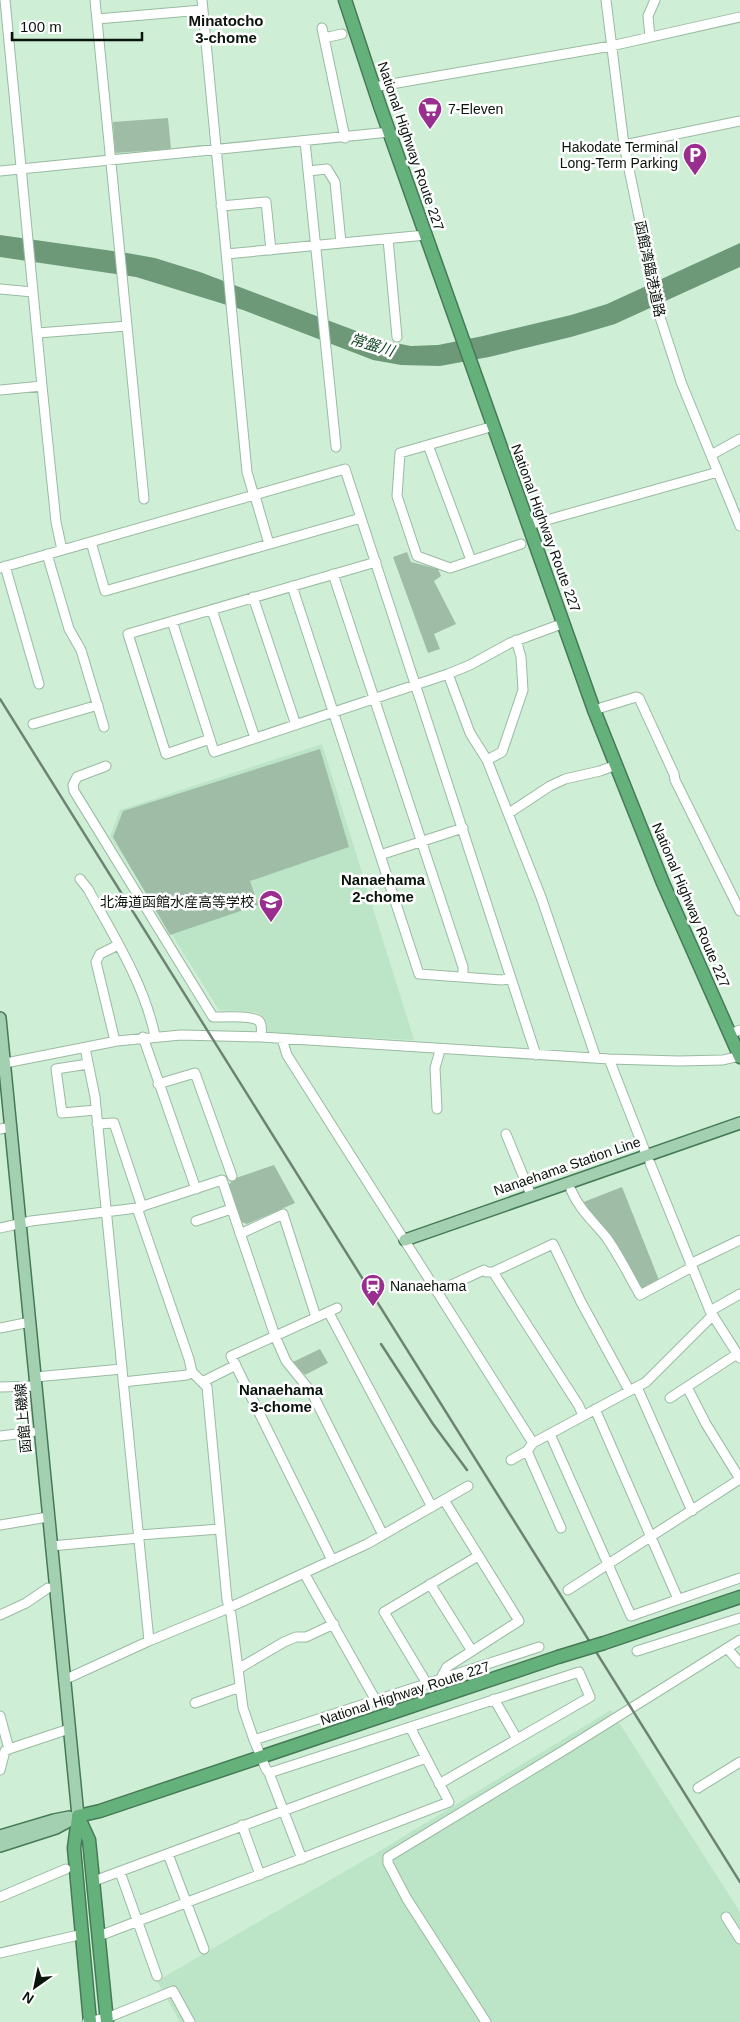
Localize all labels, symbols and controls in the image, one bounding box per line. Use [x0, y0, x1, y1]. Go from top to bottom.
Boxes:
scale bar [12, 10, 142, 42]
district label: Minatocho 3-chome [189, 12, 264, 46]
text: 100 m [20, 18, 62, 35]
street label: National Highway Route 227 [375, 60, 448, 233]
supermarket icon: 7-Eleven [417, 96, 443, 130]
place label: 7-Eleven [448, 101, 503, 117]
place label: Hakodate Terminal Long-Term Parking [560, 139, 678, 171]
parking icon: Hakodate Terminal Long-Term Parking [682, 142, 708, 176]
street label: 函館湾臨港道路 [632, 219, 668, 319]
water label: 常盤川 [348, 330, 398, 360]
street label: National Highway Route 227 [508, 442, 584, 614]
street label: National Highway Route 227 [649, 820, 733, 990]
district label: Nanaehama 2-chome [341, 871, 426, 905]
school or university icon: 北海道函館水産高等学校 [258, 889, 284, 923]
place label: 北海道函館水産高等学校 [100, 894, 254, 910]
street label: Nanaehama Station Line [492, 1133, 643, 1199]
station icon: Nanaehama [360, 1273, 386, 1307]
place label: Nanaehama [390, 1278, 466, 1294]
district label: Nanaehama 3-chome [239, 1381, 324, 1415]
street label: 函館上磯線 [12, 1382, 34, 1454]
street label: National Highway Route 227 [318, 1658, 492, 1728]
north arrow [10, 1962, 60, 2012]
text: N [19, 1988, 37, 2007]

